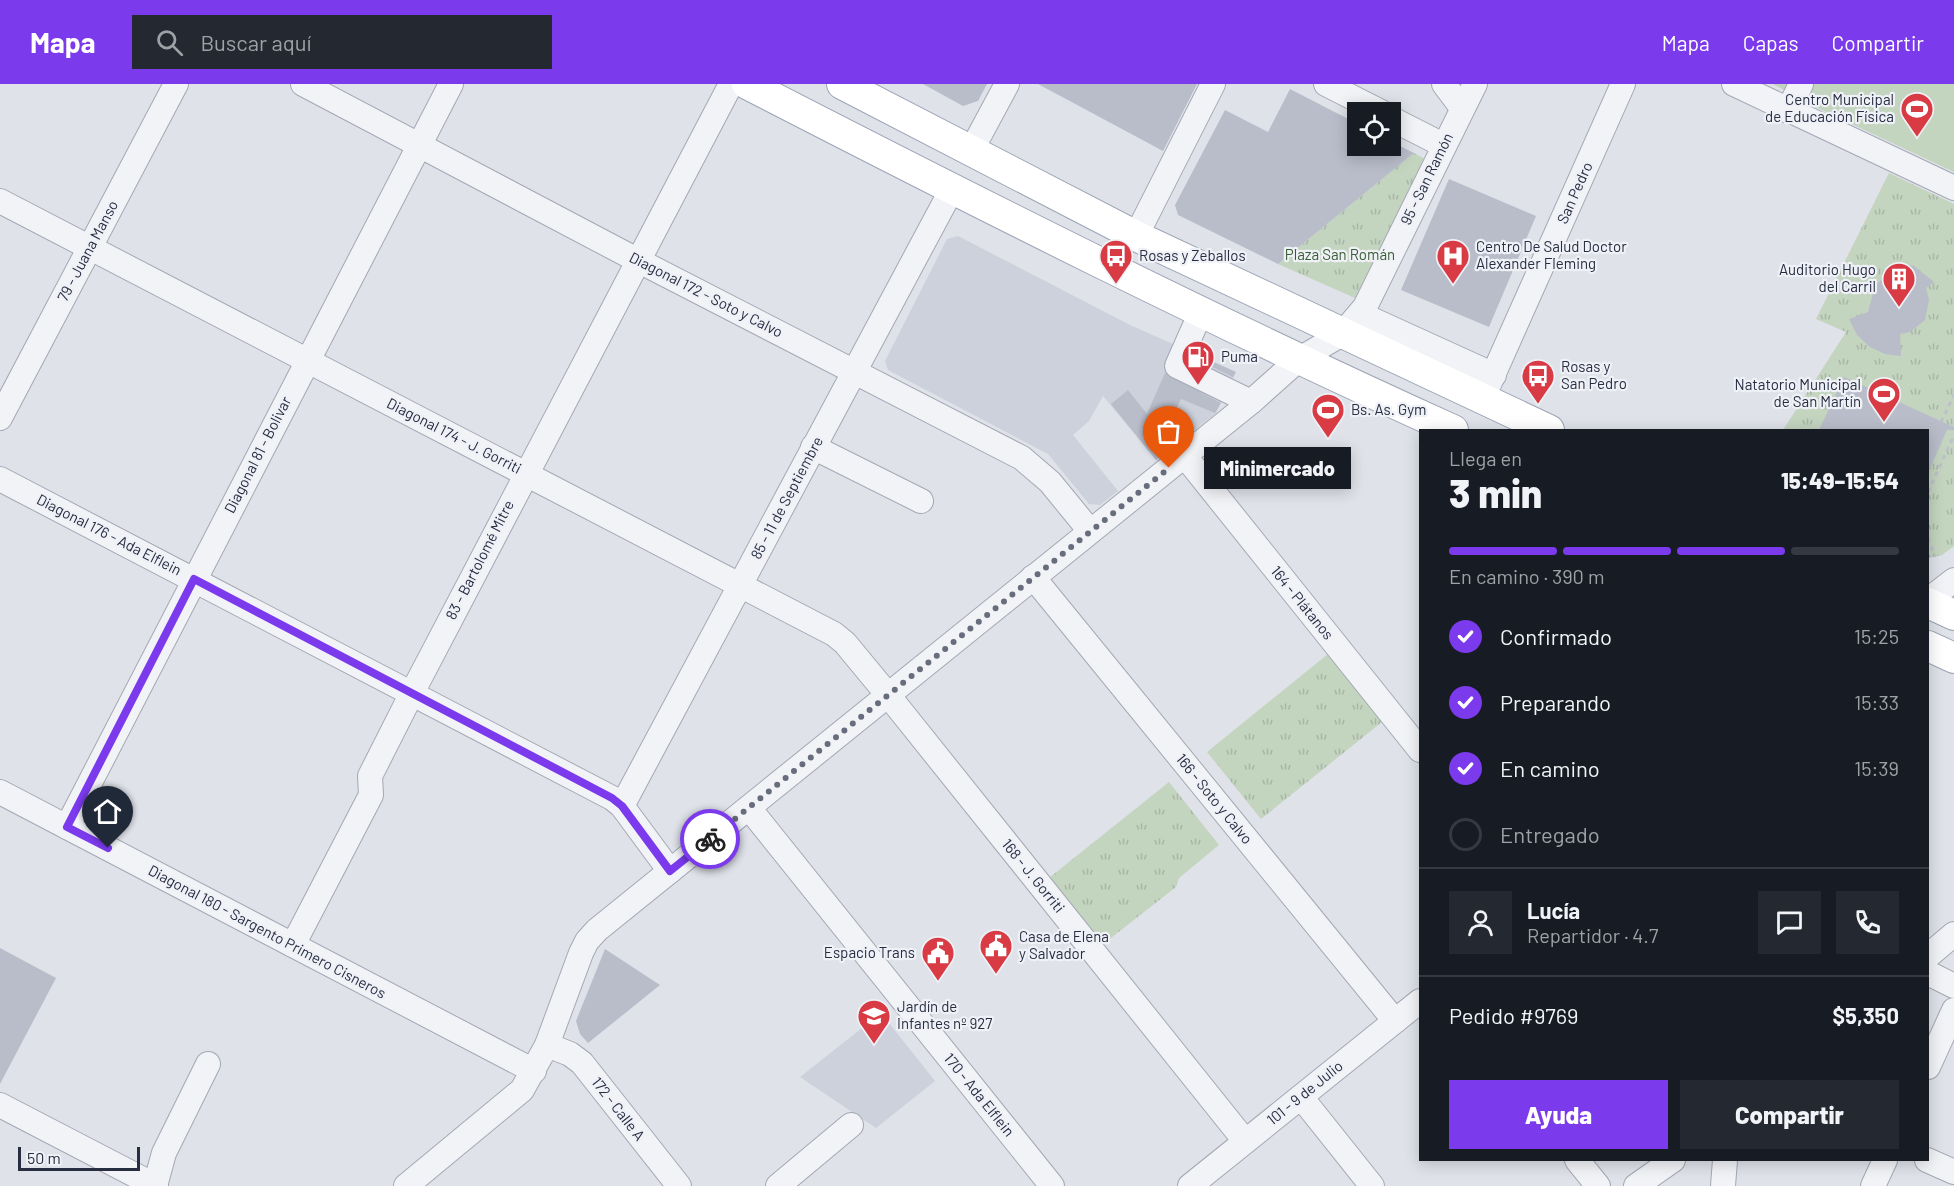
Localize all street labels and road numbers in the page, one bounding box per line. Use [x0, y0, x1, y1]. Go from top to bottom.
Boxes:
street label: 95 - San Ramón [1396, 130, 1456, 228]
street label: San Pedro [1552, 159, 1596, 226]
street label: 79 - Juana Manso [53, 197, 121, 304]
street label: Diagonal 172 - Soto y Calvo [627, 248, 786, 341]
street label: Diagonal 81 - Bolivar [220, 393, 295, 516]
street label: Diagonal 174 - J. Gorriti [384, 393, 525, 477]
street label: 85 - 11 de Septiembre [746, 433, 826, 562]
street label: Diagonal 176 - Ada Elflein [34, 490, 185, 578]
street label: 83 - Bartolomé Mitre [441, 497, 517, 622]
street label: 164 - Plátanos [1268, 562, 1338, 643]
street label: 166 - Soto y Calvo [1173, 750, 1257, 847]
street label: 168 - J. Gorriti [999, 835, 1069, 916]
street label: Diagonal 180 - Sargento Primero Cisneros [145, 861, 389, 1002]
street label: 170 - Ada Elflein [941, 1049, 1019, 1140]
street label: 101 - 9 de Julio [1263, 1056, 1346, 1128]
street label: 172 - Calle A [588, 1073, 649, 1144]

